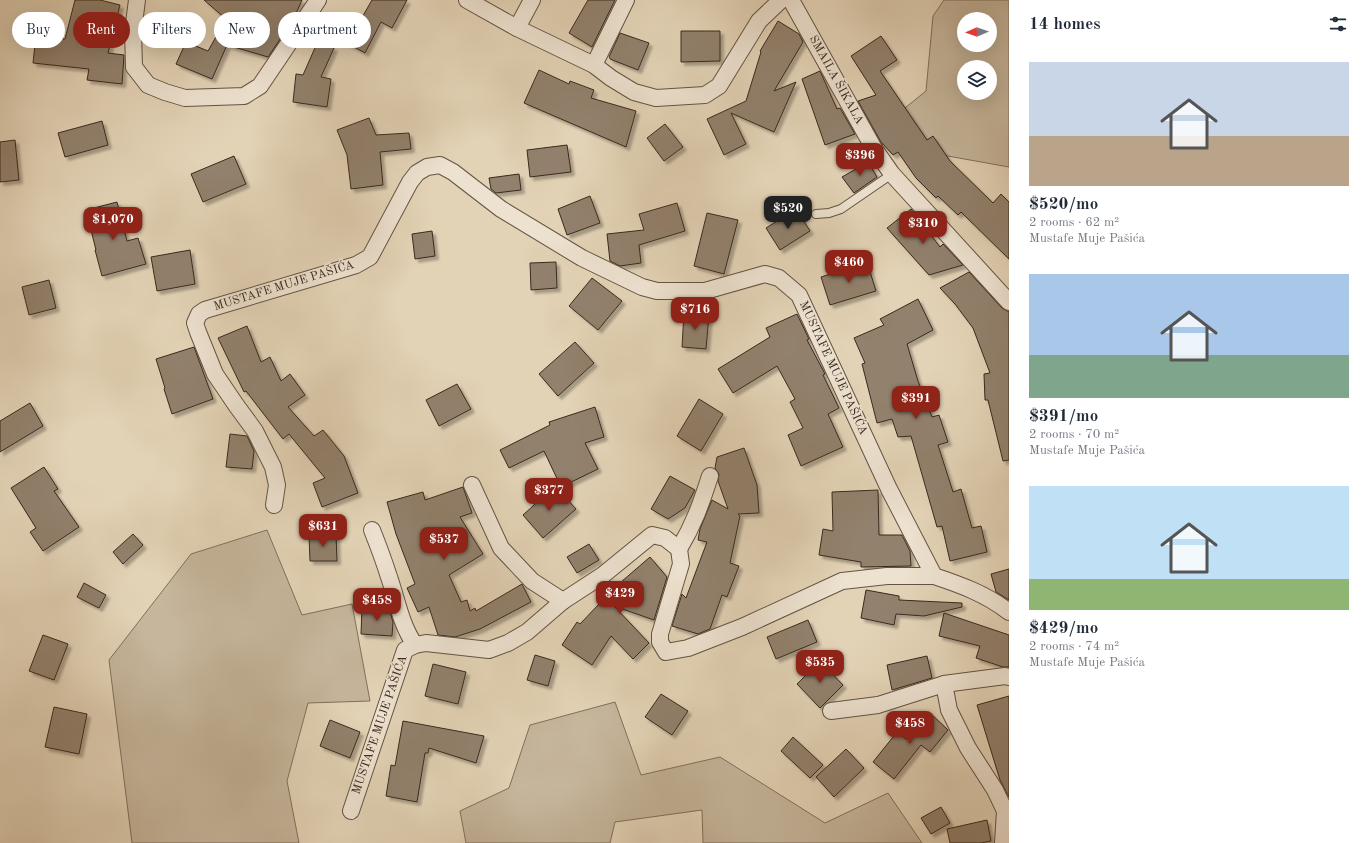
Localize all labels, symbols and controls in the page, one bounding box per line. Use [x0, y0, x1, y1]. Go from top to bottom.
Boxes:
chip: Buy [12, 12, 65, 48]
chip: Rent [73, 12, 130, 48]
chip: Filters [138, 12, 206, 48]
chip: New [214, 12, 270, 48]
chip: Apartment [278, 12, 371, 48]
north arrow [957, 12, 997, 52]
map controls [957, 12, 997, 100]
icon: filters [1327, 13, 1349, 35]
text: 14 homes [1029, 16, 1101, 33]
street label: SMAILA ŠIKALA [807, 32, 869, 126]
button: layers [957, 60, 997, 100]
icon: home [1153, 88, 1225, 160]
pin: $396 [836, 143, 884, 177]
text: $396 [845, 149, 875, 162]
pin: $520 [764, 196, 812, 230]
text: $520/mo [1029, 196, 1098, 213]
text: $520 [773, 202, 803, 215]
pin: $1,070 [80, 207, 146, 241]
pin: $310 [899, 211, 947, 245]
text: $1,070 [92, 213, 134, 226]
text: 2 rooms · 62 m² [1029, 216, 1119, 229]
text: $310 [908, 217, 938, 230]
text: Mustafe Muje Pašića [1029, 232, 1145, 245]
pin: $460 [825, 250, 873, 284]
street label: MUSTAFE MUJE PAŠIĆA [211, 255, 356, 313]
text: $460 [834, 256, 864, 269]
pin: $716 [671, 297, 719, 331]
street label: MUSTAFE MUJE PAŠIĆA [797, 298, 873, 437]
icon: home [1153, 300, 1225, 372]
text: $716 [680, 303, 710, 316]
pin: $391 [892, 386, 940, 420]
text: $391 [901, 392, 931, 405]
text: $391/mo [1029, 408, 1098, 425]
text: 2 rooms · 70 m² [1029, 428, 1119, 441]
text: Mustafe Muje Pašića [1029, 444, 1145, 457]
pin: $377 [525, 478, 573, 512]
text: $377 [534, 484, 564, 497]
icon: home [1153, 512, 1225, 584]
pin: $631 [299, 514, 347, 548]
text: $631 [308, 520, 338, 533]
pin: $537 [420, 527, 468, 561]
text: $537 [429, 533, 459, 546]
pin: $429 [596, 581, 644, 615]
text: $429 [605, 587, 635, 600]
pin: $458 [353, 588, 401, 622]
text: $458 [362, 594, 392, 607]
text: $429/mo [1029, 620, 1098, 637]
text: 2 rooms · 74 m² [1029, 640, 1119, 653]
pin: $535 [796, 650, 844, 684]
street label: MUSTAFE MUJE PAŠIĆA [347, 653, 409, 796]
text: $535 [805, 656, 835, 669]
text: Mustafe Muje Pašića [1029, 656, 1145, 669]
pin: $458 [886, 711, 934, 745]
text: $458 [895, 717, 925, 730]

